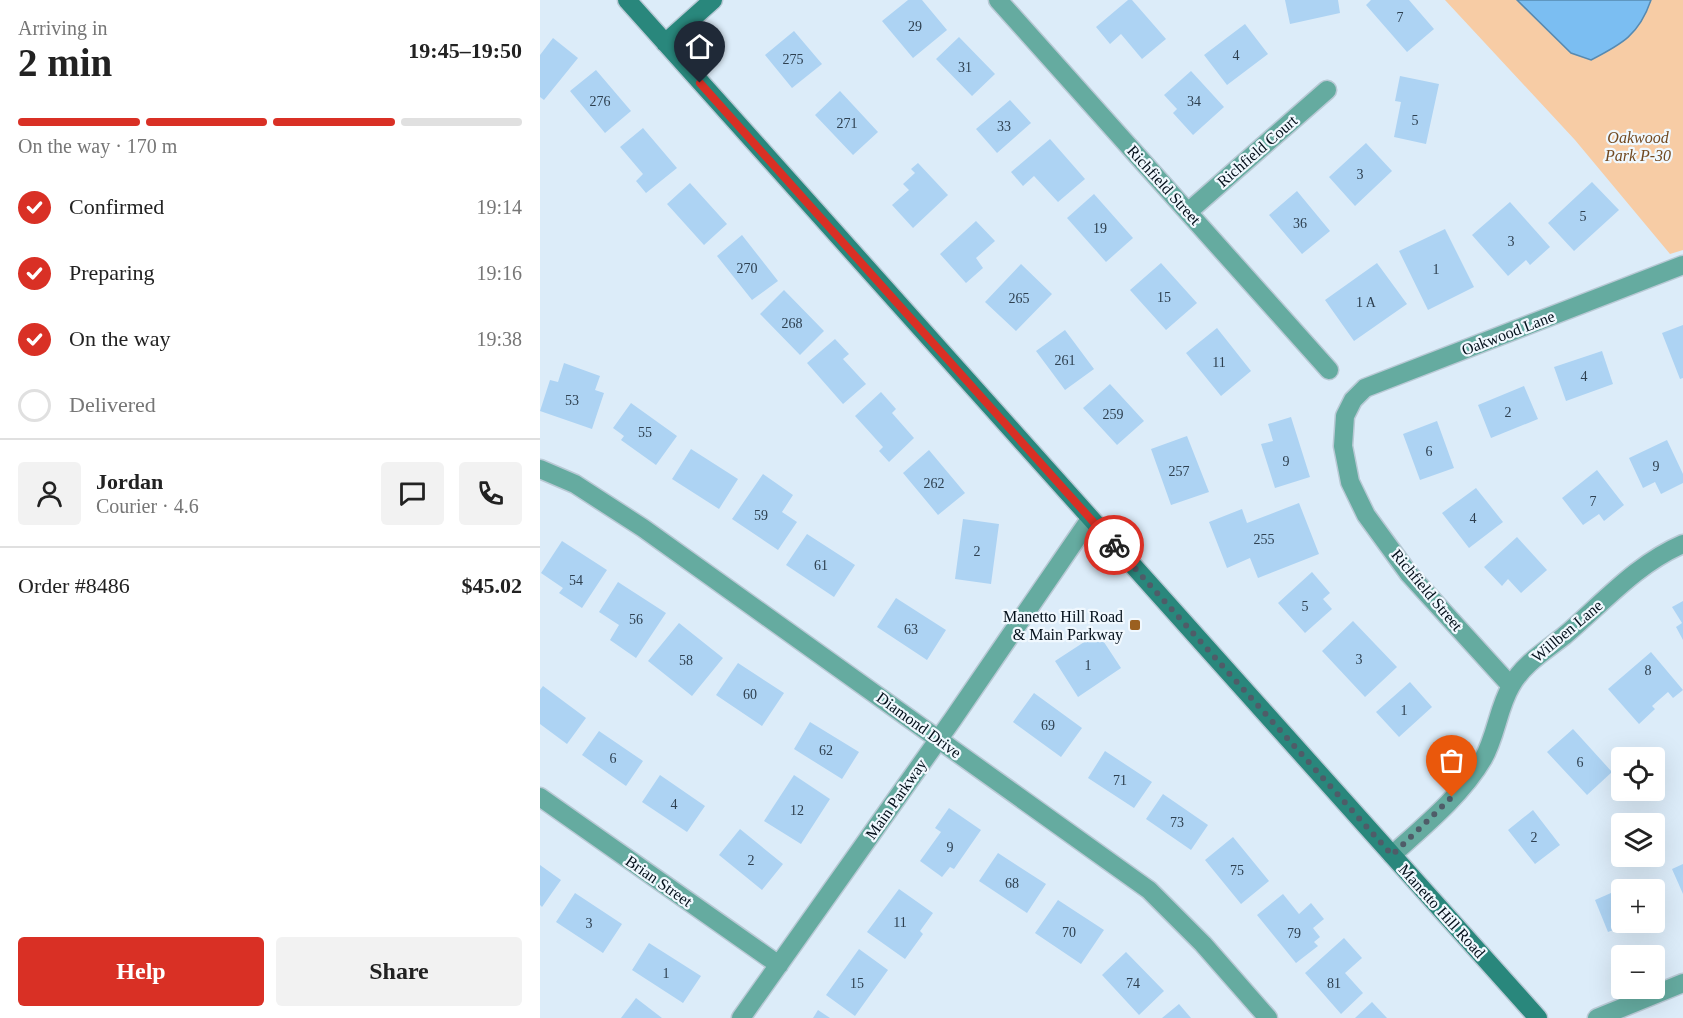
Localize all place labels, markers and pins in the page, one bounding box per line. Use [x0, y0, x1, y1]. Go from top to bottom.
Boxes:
pin [674, 21, 725, 83]
place label: Manetto Hill Road & Main Parkway [1003, 608, 1123, 644]
marker: Manetto Hill Road & Main Parkway [1128, 618, 1142, 632]
pin [1426, 735, 1477, 797]

